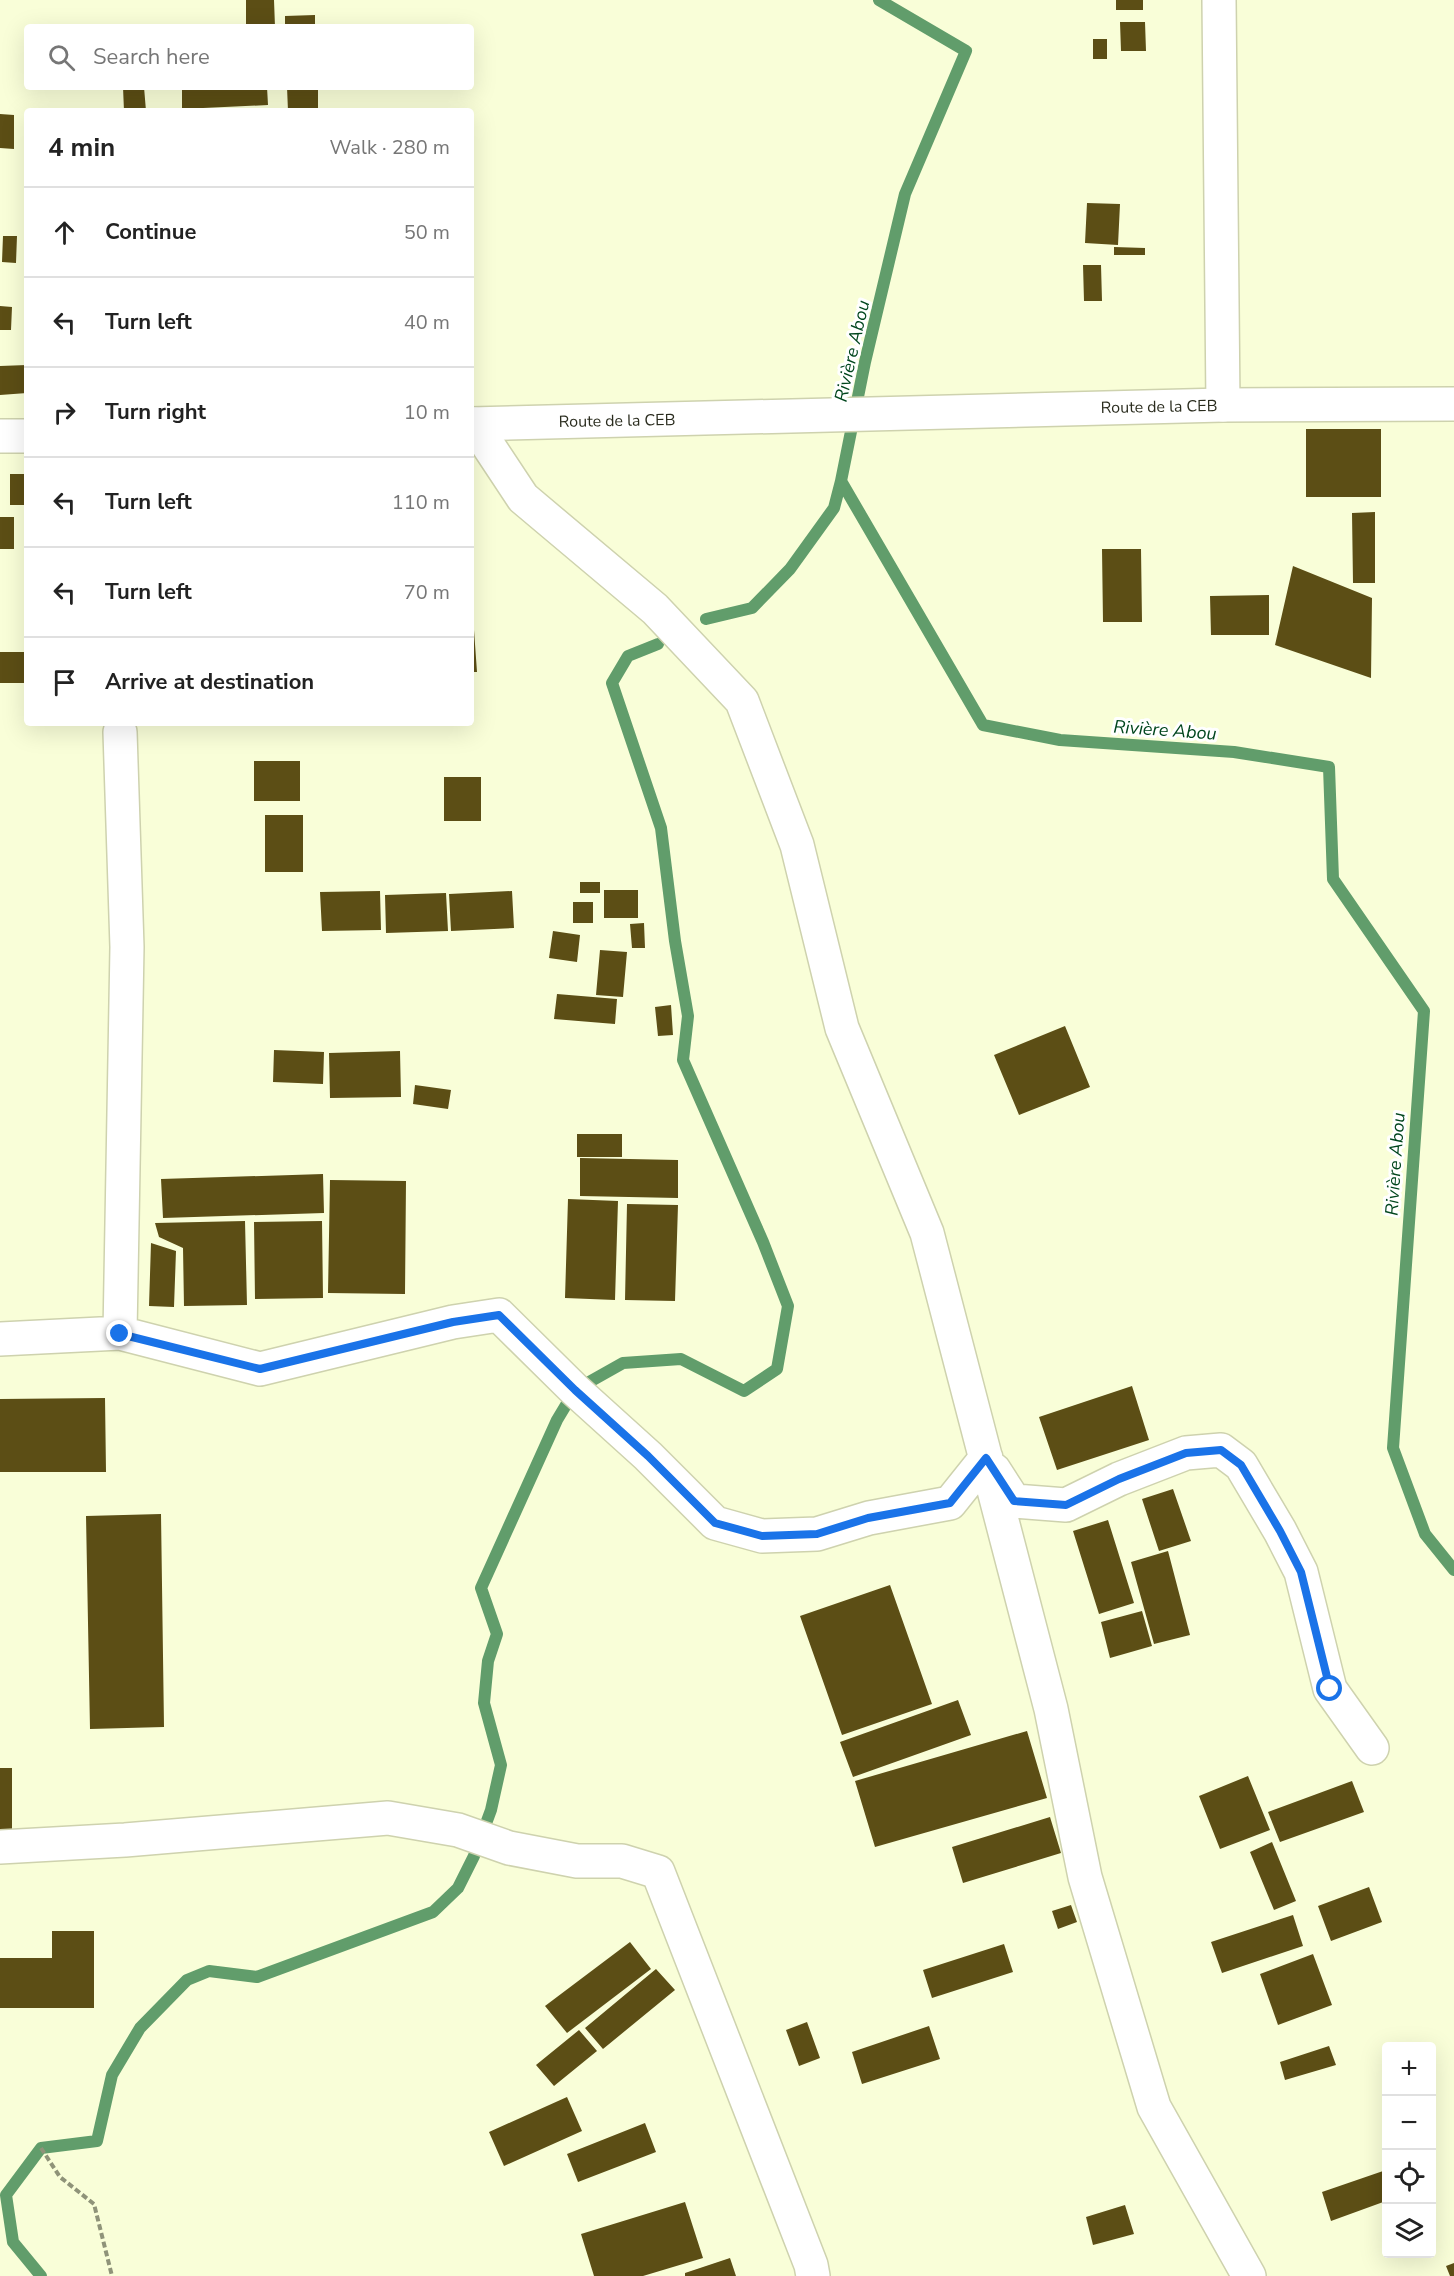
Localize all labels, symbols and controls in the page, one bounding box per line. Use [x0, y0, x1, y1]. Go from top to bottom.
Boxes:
search box [24, 24, 474, 90]
icon: search [45, 41, 78, 74]
text: Search here [93, 42, 210, 72]
text: 4 min [48, 130, 115, 165]
text: Walk · 280 m [330, 134, 450, 161]
icon: ahead [48, 216, 81, 249]
text: Continue [105, 217, 196, 247]
text: 50 m [404, 219, 450, 246]
water label: Rivière Abou [829, 298, 875, 404]
icon: left [48, 306, 81, 339]
text: Turn left [105, 307, 192, 337]
text: 40 m [404, 309, 450, 336]
street label: Route de la CEB [1100, 395, 1218, 419]
icon: right [48, 396, 81, 429]
text: Turn right [105, 397, 206, 427]
text: 10 m [404, 399, 450, 426]
street label: Route de la CEB [558, 409, 676, 433]
icon: left [48, 486, 81, 519]
text: Turn left [105, 487, 192, 517]
text: 110 m [392, 489, 450, 516]
icon: left [48, 576, 81, 609]
text: Turn left [105, 577, 192, 607]
text: 70 m [404, 579, 450, 606]
icon: arrive [48, 666, 81, 699]
text: Arrive at destination [105, 667, 314, 697]
water label: Rivière Abou [1113, 714, 1217, 746]
water label: Rivière Abou [1379, 1112, 1411, 1216]
route end [106, 1320, 132, 1346]
route start [1316, 1675, 1342, 1701]
map controls [1382, 2042, 1436, 2258]
button: + [1382, 2042, 1436, 2096]
button: − [1382, 2096, 1436, 2150]
button: locate [1382, 2150, 1436, 2204]
button: layers [1382, 2204, 1436, 2258]

